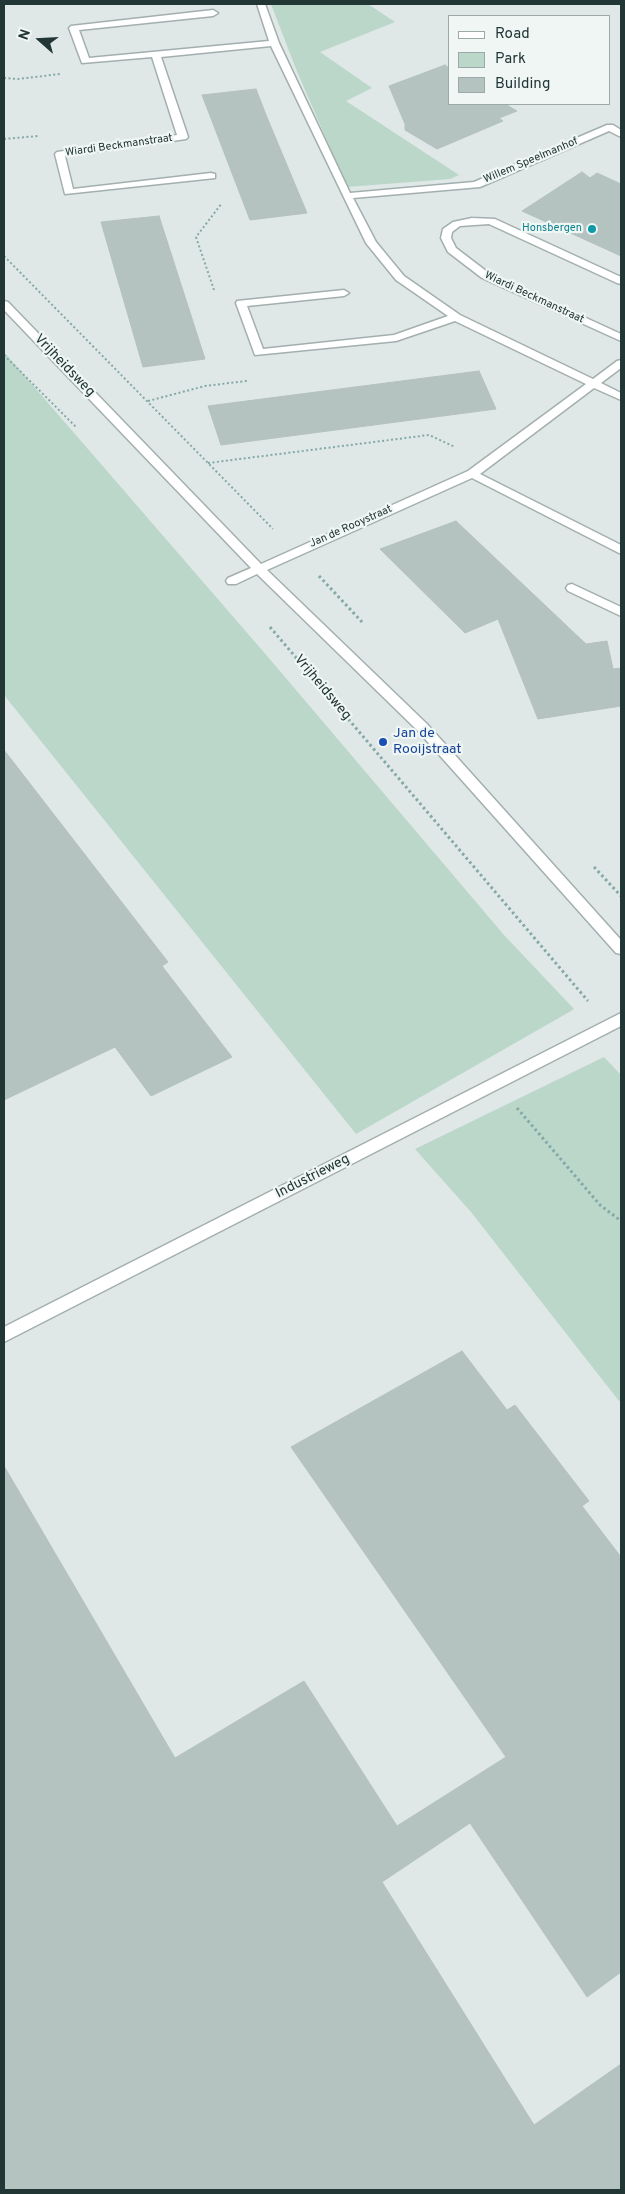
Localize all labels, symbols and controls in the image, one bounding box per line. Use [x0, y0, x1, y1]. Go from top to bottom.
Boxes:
north arrow [15, 15, 65, 65]
legend [448, 15, 610, 105]
text: Road [495, 25, 530, 44]
text: N [16, 27, 35, 42]
text: Park [495, 50, 526, 69]
text: Building [495, 75, 550, 94]
street label: Wiardi Beckmanstraat [64, 132, 174, 160]
street label: Willem Speelmanhof [482, 135, 580, 187]
place label: Honsbergen [522, 222, 582, 236]
marker: Honsbergen [586, 223, 598, 235]
street label: Wiardi Beckmanstraat [482, 269, 586, 327]
street label: Vrijheidsweg [30, 331, 98, 401]
street label: Jan de Rooystraat [308, 503, 394, 551]
street label: Vrijheidsweg [290, 652, 354, 724]
place label: Jan de Rooijstraat [393, 726, 462, 759]
marker: Jan de Rooijstraat [377, 736, 389, 748]
street label: Industrieweg [273, 1151, 353, 1203]

